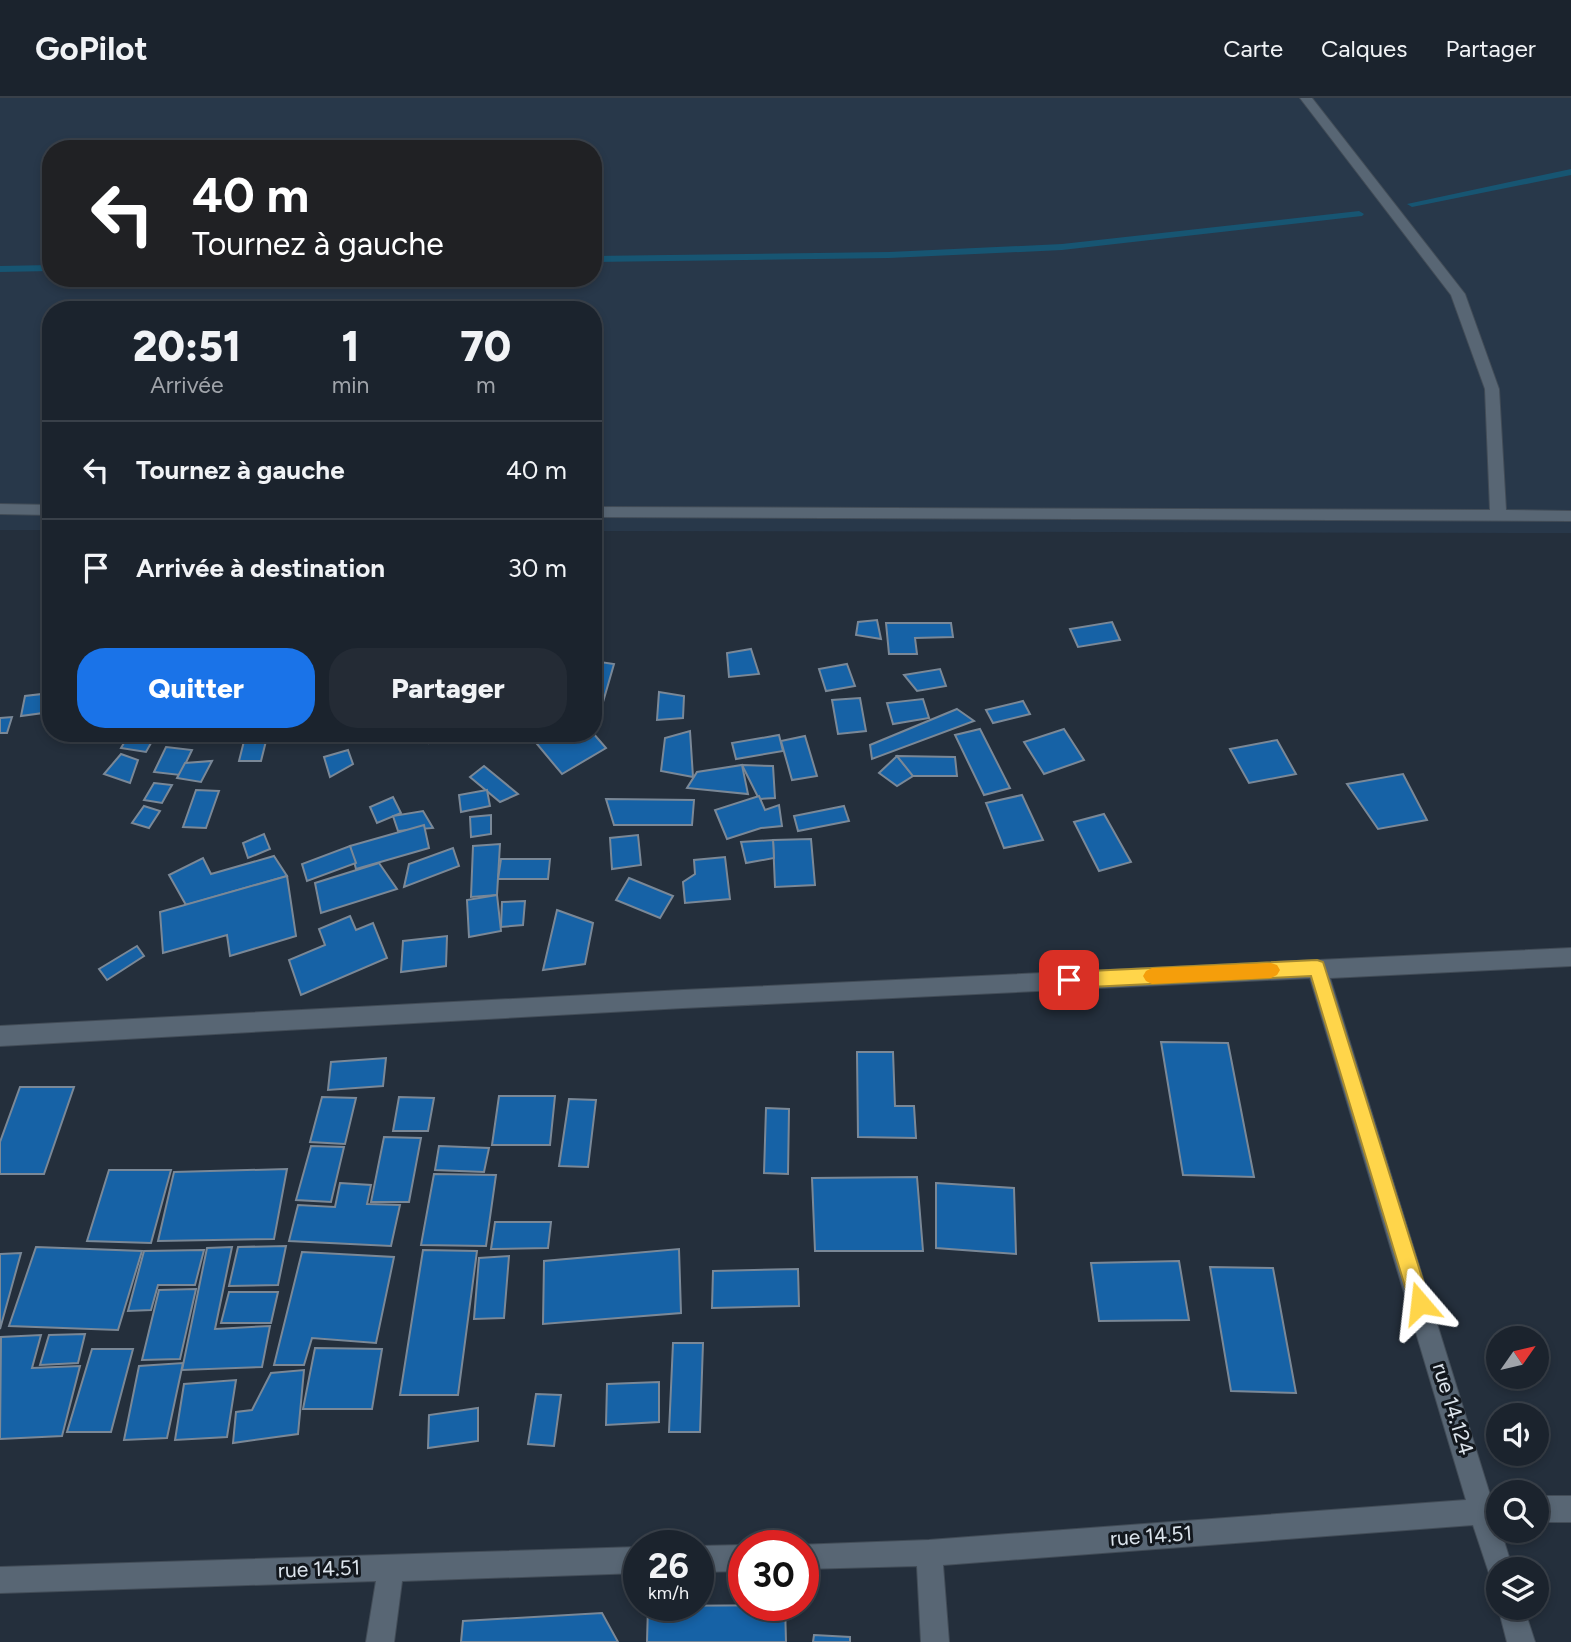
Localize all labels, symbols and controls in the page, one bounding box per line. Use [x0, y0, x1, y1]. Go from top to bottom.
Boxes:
text: GoPilot [35, 29, 148, 68]
text: Carte [1223, 34, 1283, 63]
text: Calques [1321, 34, 1407, 63]
text: Partager [1445, 34, 1536, 63]
text: 40 m [192, 165, 309, 224]
icon: left [77, 168, 168, 259]
text: Tournez à gauche [192, 225, 444, 263]
text: 20:51 [133, 321, 241, 372]
text: 1 [342, 321, 359, 372]
text: 70 [460, 321, 511, 372]
text: Arrivée [150, 371, 223, 399]
text: min [332, 371, 369, 399]
text: m [476, 371, 495, 399]
icon: left [77, 451, 115, 489]
text: Tournez à gauche [136, 454, 345, 486]
text: 40 m [506, 454, 567, 486]
icon: arrive [77, 549, 115, 587]
text: Arrivée à destination [136, 552, 385, 584]
text: 30 m [508, 552, 567, 584]
button: Quitter [77, 648, 315, 728]
button: Partager [329, 648, 567, 728]
pin [1039, 950, 1099, 1010]
icon: arrive [1050, 961, 1088, 999]
position arrow [1383, 1266, 1457, 1340]
north arrow [1486, 1326, 1549, 1390]
map controls [1486, 1326, 1549, 1620]
street label: rue 14.124 [1428, 1360, 1479, 1458]
button: sound [1486, 1403, 1549, 1466]
button: search [1486, 1480, 1549, 1543]
street label: rue 14.51 [1109, 1520, 1193, 1551]
speed limit sign: 30 [728, 1530, 819, 1621]
text: 26 [648, 1545, 689, 1587]
street label: rue 14.51 [277, 1555, 361, 1582]
button: layers [1486, 1557, 1549, 1620]
text: km/h [648, 1582, 689, 1604]

